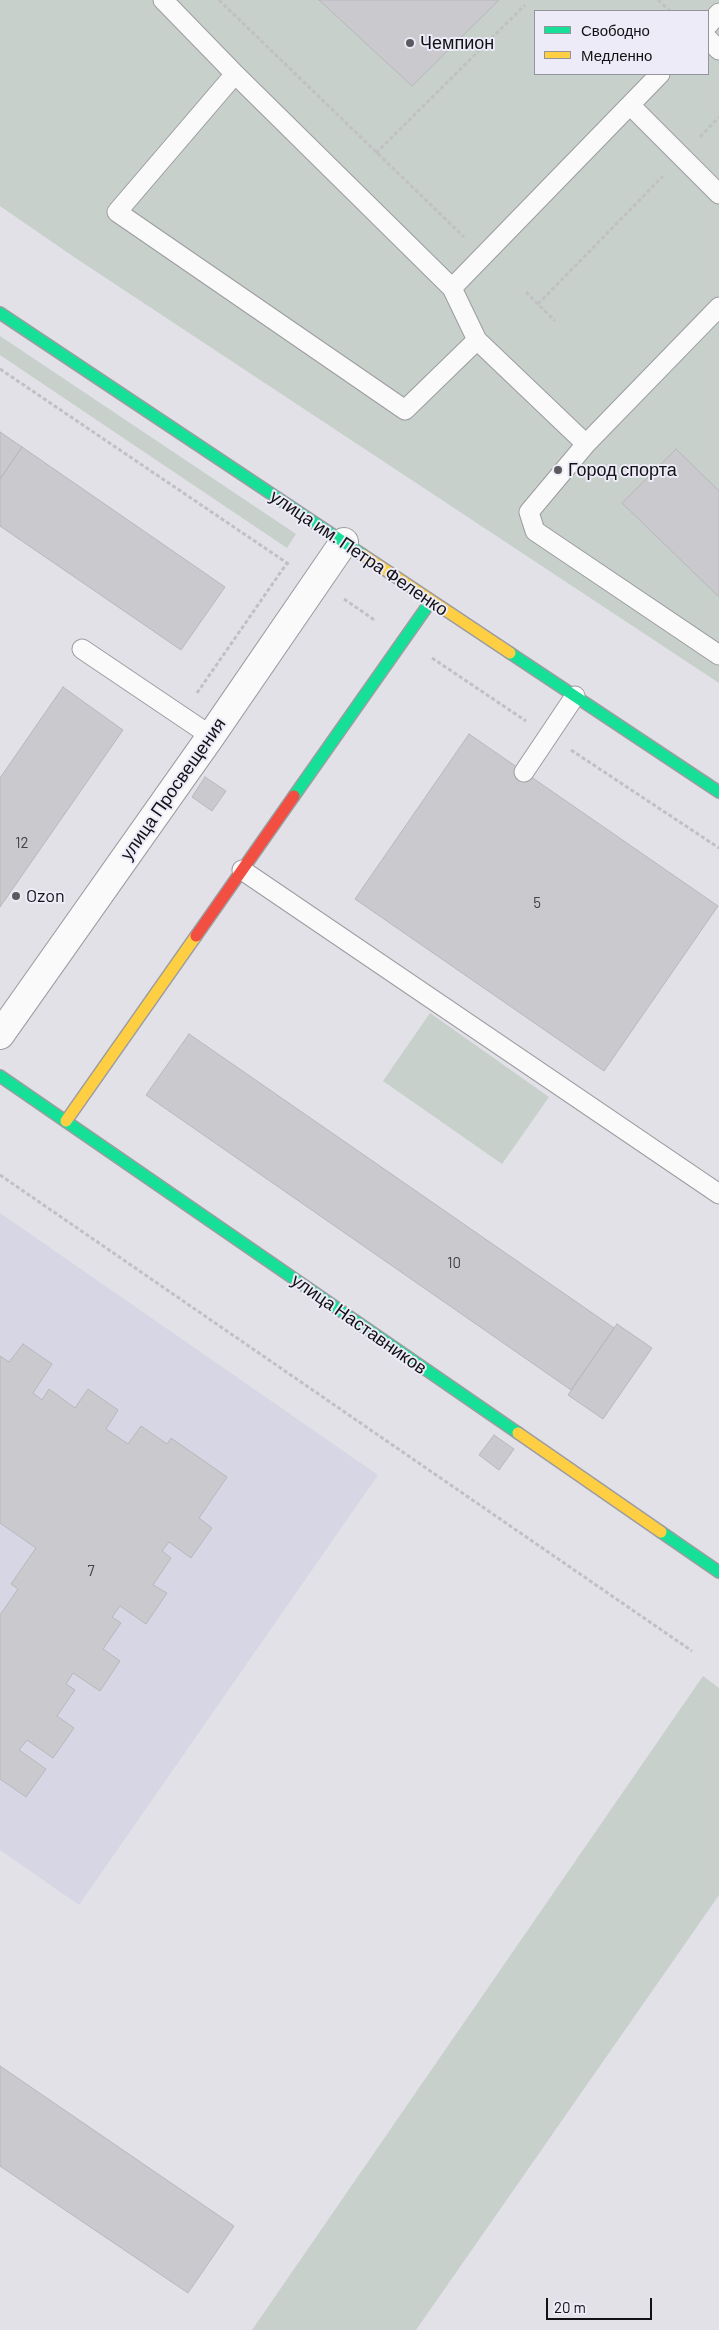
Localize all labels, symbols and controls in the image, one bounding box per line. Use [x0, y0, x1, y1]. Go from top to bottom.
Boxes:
legend [534, 10, 709, 75]
text: Свободно [581, 21, 650, 39]
place label: Чемпион [420, 32, 494, 54]
marker: Чемпион [404, 37, 416, 49]
text: Медленно [581, 46, 652, 64]
place label: Город спорта [568, 459, 677, 481]
marker: Город спорта [552, 464, 564, 476]
street label: улица им. Петра Феленко [266, 485, 452, 621]
street label: улица Просвещения [116, 714, 230, 864]
house number: 12 [15, 834, 29, 852]
place label: Ozon [26, 885, 65, 907]
marker: Ozon [10, 890, 22, 902]
house number: 5 [533, 894, 541, 912]
house number: 10 [447, 1254, 461, 1272]
street label: улица Наставников [287, 1269, 431, 1379]
house number: 7 [87, 1562, 95, 1580]
scale bar [549, 2288, 655, 2320]
text: 20 m [554, 2298, 586, 2316]

